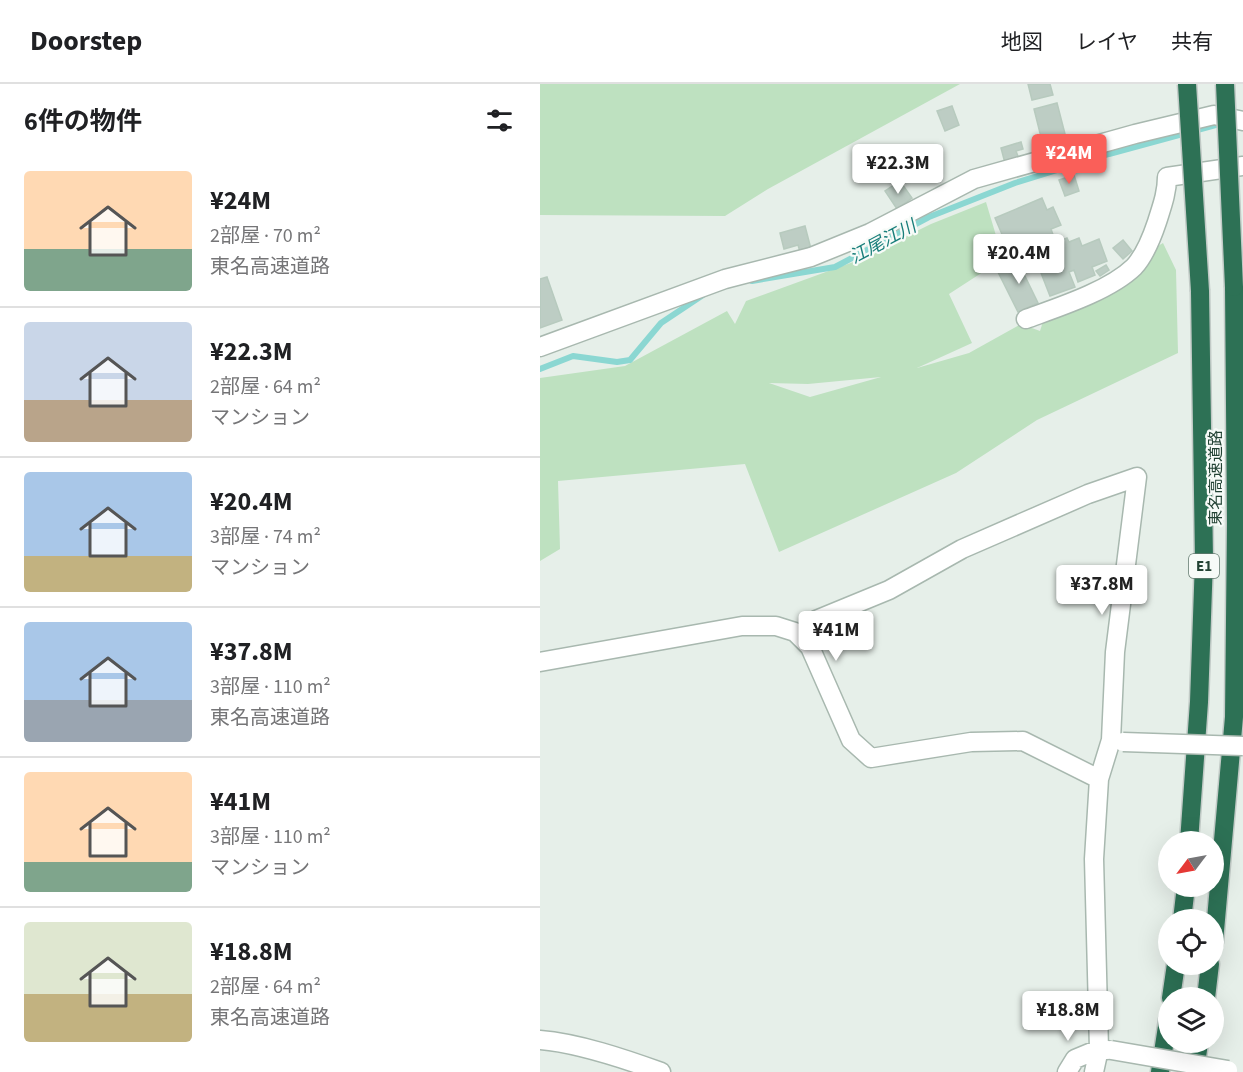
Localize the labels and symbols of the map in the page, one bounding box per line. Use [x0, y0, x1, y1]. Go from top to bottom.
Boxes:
pin: ¥24M [1033, 134, 1105, 185]
pin: ¥22.3M [849, 144, 947, 195]
water label: 江尾江川 [845, 213, 922, 270]
pin: ¥20.4M [970, 234, 1068, 285]
street label: 東名高速道路 [1205, 430, 1227, 526]
road number: E1 [1189, 554, 1219, 578]
pin: ¥37.8M [1053, 565, 1151, 616]
pin: ¥41M [800, 611, 872, 662]
north arrow [1158, 831, 1224, 897]
pin: ¥18.8M [1019, 991, 1117, 1042]

